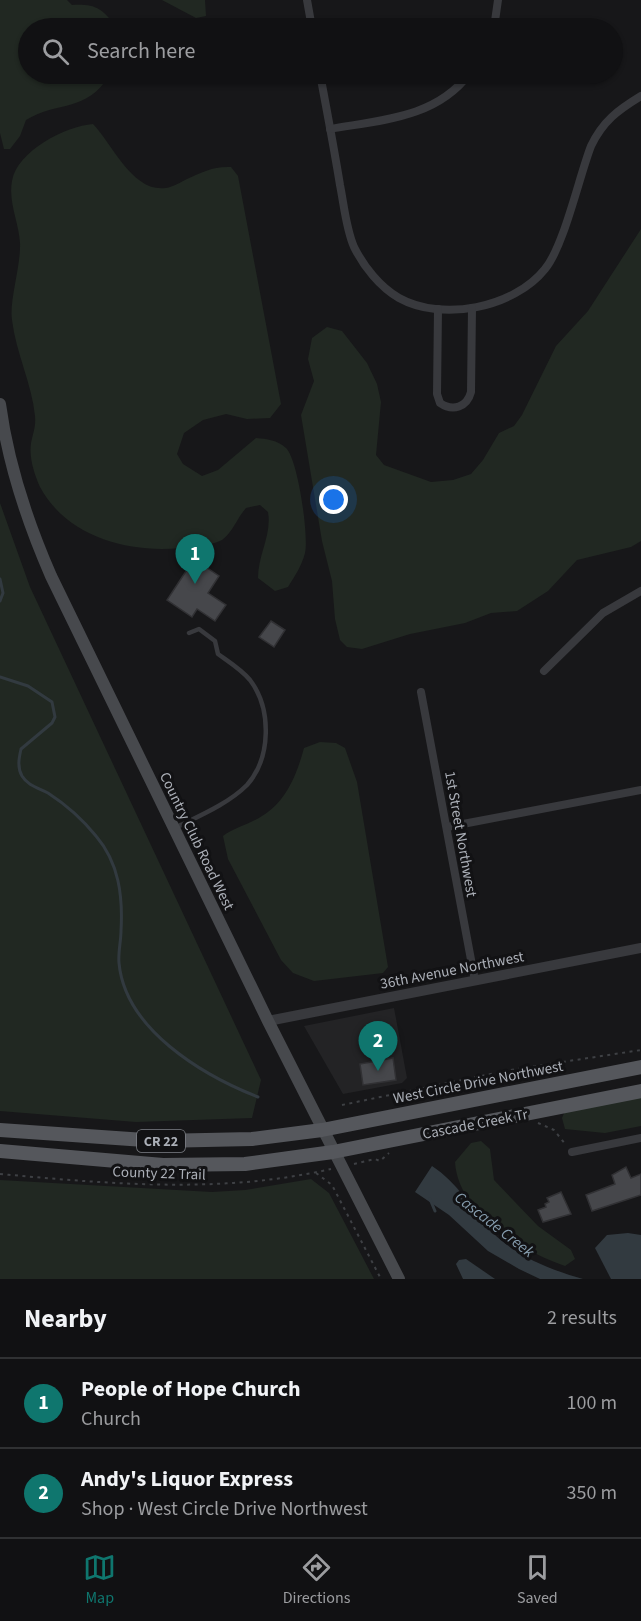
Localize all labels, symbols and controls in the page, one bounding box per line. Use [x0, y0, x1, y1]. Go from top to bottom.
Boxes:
search box [18, 18, 623, 84]
icon: search [39, 35, 72, 68]
text: Search here [87, 35, 195, 67]
your location [319, 485, 348, 514]
pin: 1 [176, 534, 214, 584]
street label: Country Club Road West [154, 769, 239, 914]
street label: 1st Street Northwest [439, 769, 482, 899]
street label: 36th Avenue Northwest [378, 946, 526, 995]
pin: 2 [358, 1022, 398, 1071]
street label: West Circle Drive Northwest [391, 1056, 565, 1109]
street label: Cascade Creek Tr [421, 1104, 530, 1145]
road number: CR 22 [137, 1130, 185, 1152]
street label: County 22 Trail [112, 1161, 206, 1186]
water label: Cascade Creek [450, 1187, 539, 1263]
text: Nearby [24, 1300, 107, 1337]
text: 2 results [547, 1304, 617, 1332]
text: People of Hope Church [81, 1373, 301, 1405]
text: 1 [38, 1389, 49, 1417]
text: 100 m [567, 1389, 617, 1417]
text: Church [81, 1405, 141, 1433]
text: Andy's Liquor Express [81, 1463, 293, 1495]
text: 2 [38, 1479, 49, 1507]
text: 350 m [567, 1479, 617, 1507]
text: Shop · West Circle Drive Northwest [81, 1495, 368, 1523]
tab: Map [83, 1551, 116, 1609]
tab: Directions [283, 1551, 350, 1609]
tab: Saved [517, 1551, 558, 1609]

